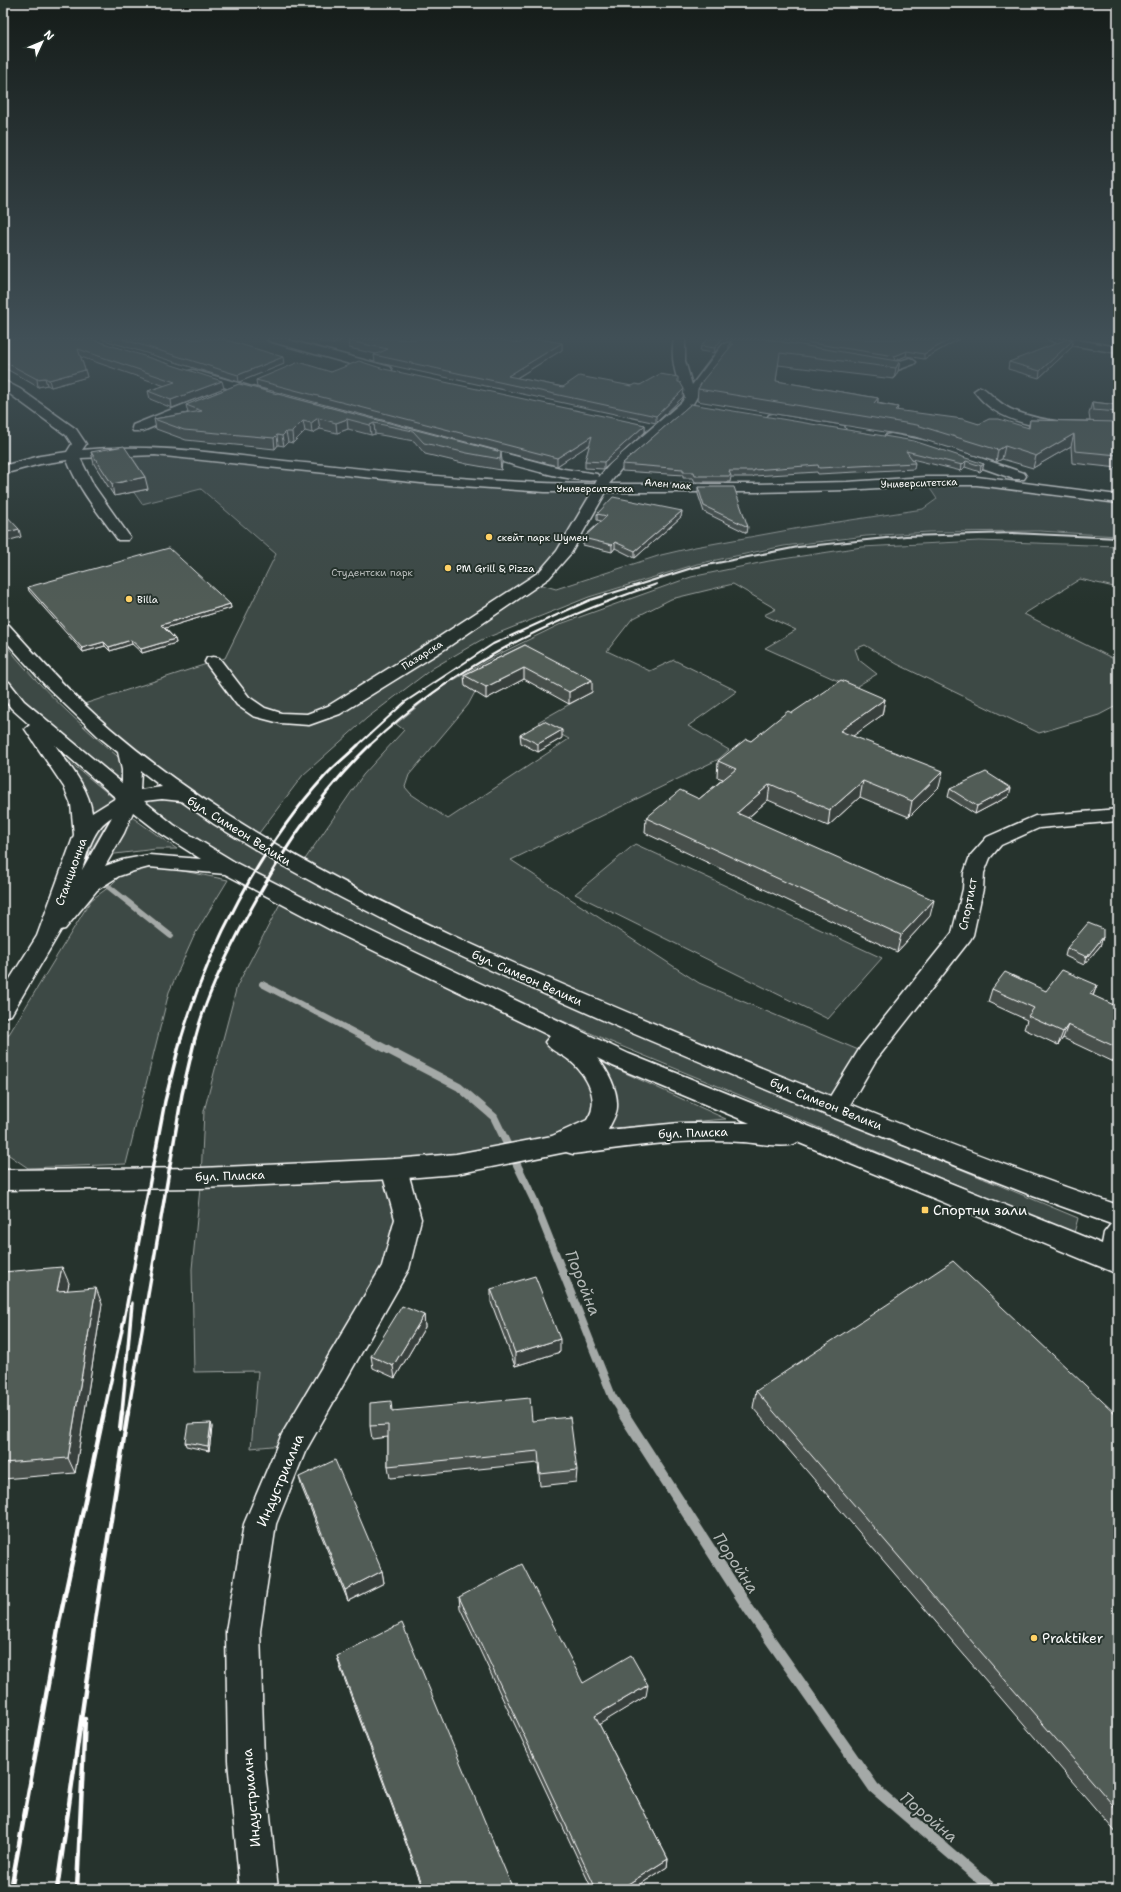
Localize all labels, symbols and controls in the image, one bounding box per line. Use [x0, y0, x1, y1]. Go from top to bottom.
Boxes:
north arrow [22, 22, 62, 62]
text: N [40, 27, 57, 44]
street label: Ален мак [644, 475, 693, 493]
street label: Университетска [880, 475, 958, 491]
street label: Университетска [557, 482, 634, 495]
place label: скейт парк Шумен [497, 531, 588, 544]
marker: скейт парк Шумен [484, 532, 494, 542]
place label: PM Grill & Pizza [456, 562, 535, 575]
marker: PM Grill & Pizza [443, 563, 453, 573]
park label: Студентски парк [331, 566, 414, 579]
place label: Billa [137, 593, 159, 606]
marker: Billa [124, 594, 134, 604]
street label: Пазарска [399, 637, 446, 673]
street label: бул. Симеон Велики [184, 793, 294, 870]
street label: Станционна [51, 836, 91, 908]
street label: Спортист [955, 876, 981, 932]
street label: бул. Симеон Велики [469, 946, 585, 1010]
street label: бул. Симеон Велики [768, 1074, 885, 1134]
street label: бул. Плиска [658, 1124, 729, 1142]
street label: бул. Плиска [195, 1167, 266, 1185]
place label: Спортни зали [933, 1201, 1027, 1219]
marker: Спортни зали [920, 1205, 930, 1215]
water label: Поройна [560, 1247, 606, 1319]
street label: Индустриална [252, 1431, 308, 1529]
water label: Поройна [708, 1528, 764, 1598]
place label: Praktiker [1042, 1629, 1104, 1647]
marker: Praktiker [1029, 1633, 1039, 1643]
street label: Индустриална [238, 1748, 264, 1848]
water label: Поройна [896, 1787, 962, 1847]

